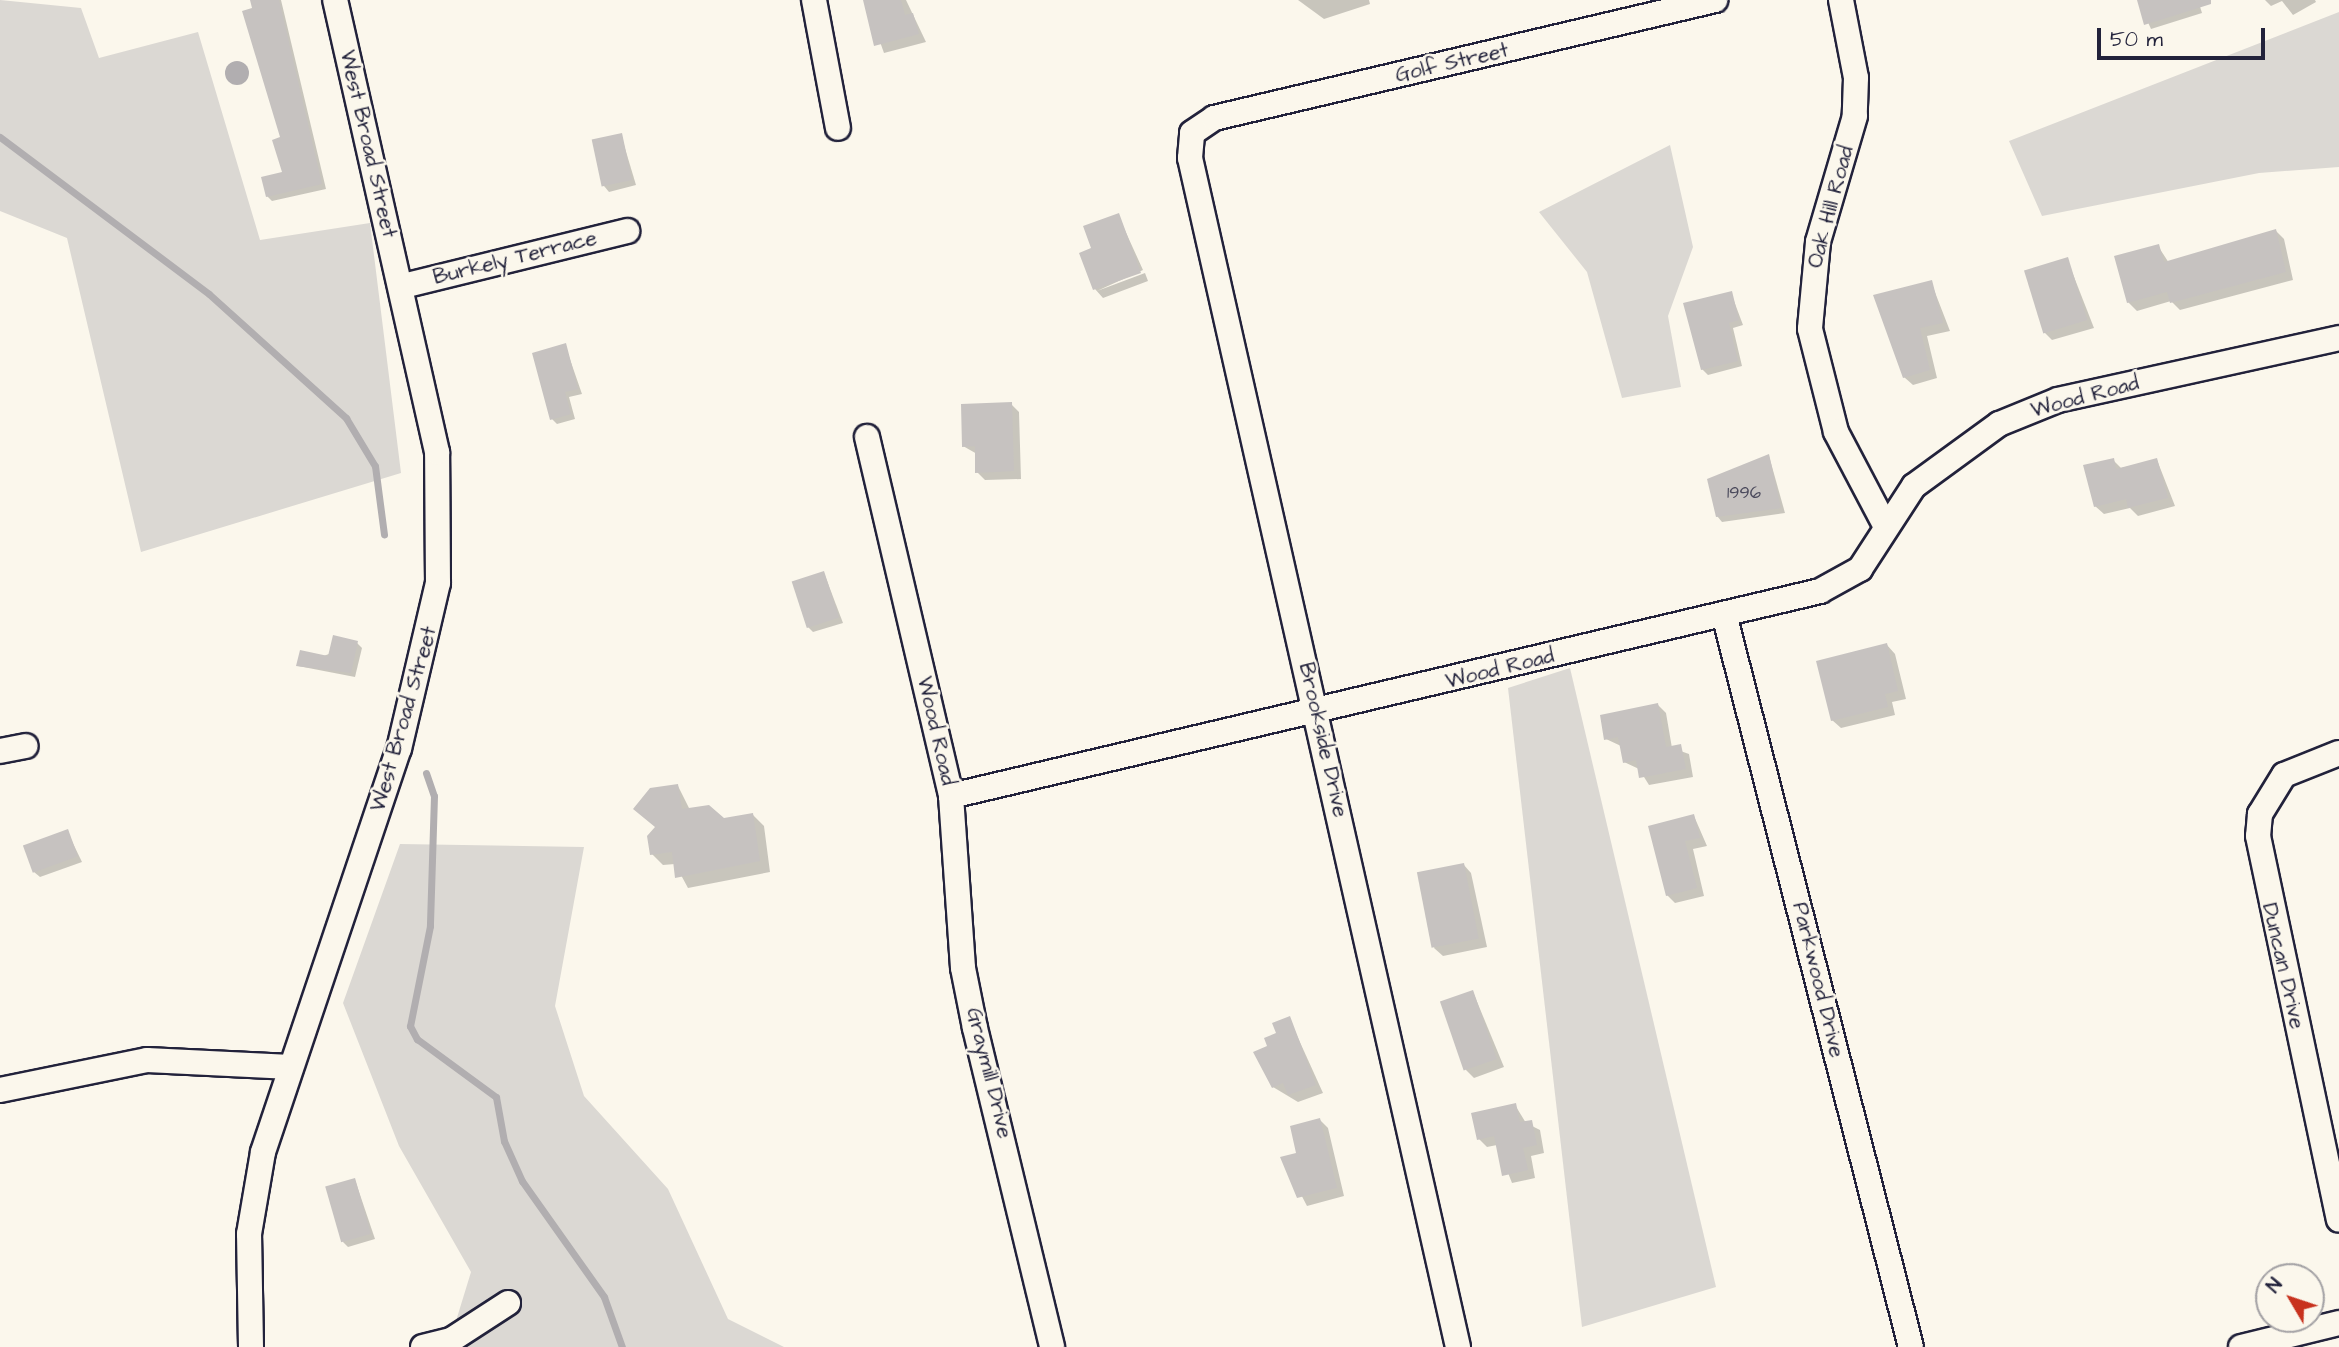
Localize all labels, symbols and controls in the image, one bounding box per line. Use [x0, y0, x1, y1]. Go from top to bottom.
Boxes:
scale bar [2101, 14, 2269, 58]
text: 50 m [2110, 25, 2163, 54]
street label: Golf Street [1393, 38, 1511, 88]
street label: West Broad Street [334, 48, 402, 240]
street label: Oak Hill Road [1803, 143, 1859, 271]
street label: Burkely Terrace [431, 225, 599, 291]
street label: Wood Road [2028, 370, 2142, 424]
house number: 1996 [1727, 482, 1761, 504]
street label: West Broad Street [365, 623, 443, 815]
street label: Wood Road [1443, 643, 1557, 695]
street label: Brookside Drive [1293, 660, 1353, 820]
street label: Wood Road [911, 674, 961, 788]
street label: Parkwood Drive [1787, 900, 1849, 1060]
street label: Duncan Drive [2256, 901, 2310, 1031]
street label: Graymill Drive [961, 1005, 1017, 1141]
north arrow [2255, 1263, 2325, 1333]
text: N [2261, 1273, 2289, 1299]

